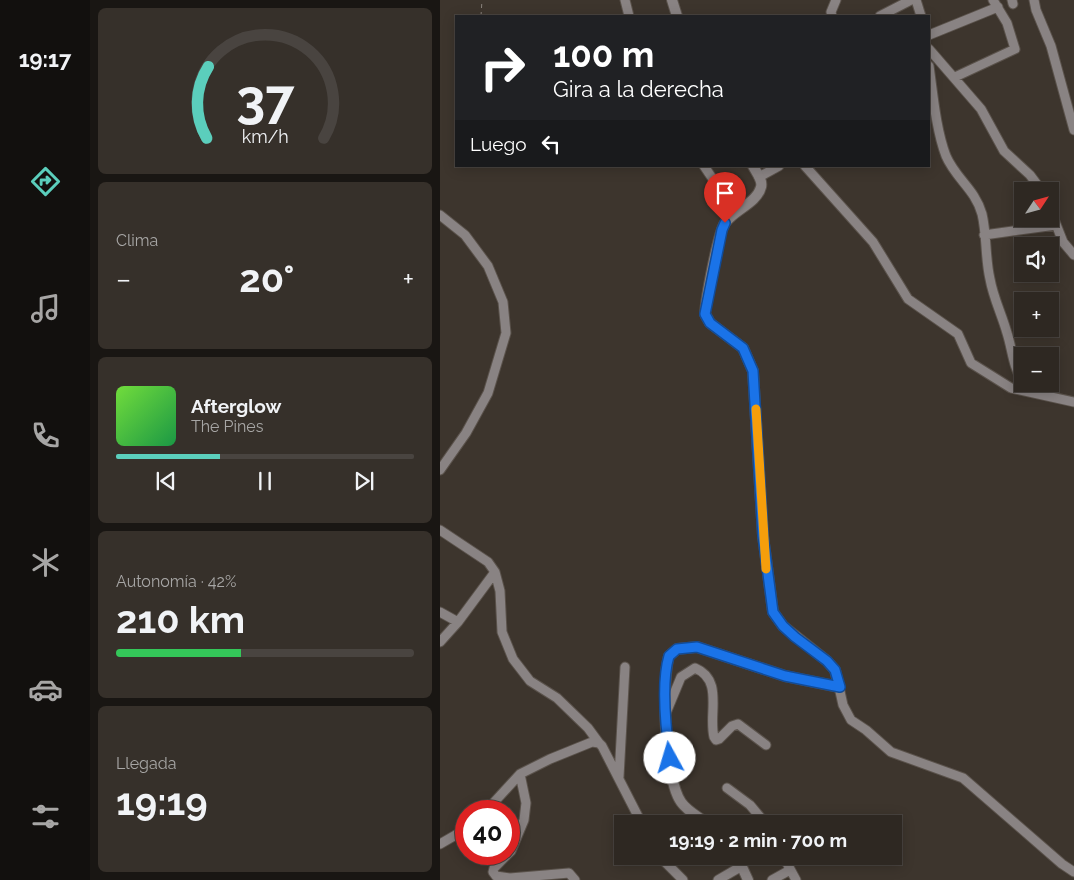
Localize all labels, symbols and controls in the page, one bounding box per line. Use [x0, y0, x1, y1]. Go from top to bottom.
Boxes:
text: 100 m [553, 34, 654, 75]
icon: right [470, 35, 535, 100]
text: 19:17 [19, 46, 71, 72]
text: 37 [236, 68, 295, 129]
text: Gira a la derecha [553, 76, 724, 102]
text: km/h [241, 126, 289, 147]
icon: left [537, 130, 565, 158]
text: Luego [470, 133, 527, 155]
icon: directions [28, 164, 63, 199]
pin [704, 172, 746, 223]
icon: arrive [711, 179, 739, 207]
north arrow [1014, 182, 1059, 228]
map controls [1014, 182, 1059, 392]
text: Clima [116, 231, 158, 250]
button: sound [1014, 237, 1059, 282]
text: 20° [239, 256, 294, 301]
text: − [116, 263, 131, 296]
text: + [402, 263, 414, 296]
icon: music [28, 291, 63, 326]
button: + [1014, 292, 1059, 337]
button: − [1014, 347, 1059, 392]
text: Afterglow [191, 395, 281, 417]
text: The Pines [191, 417, 263, 436]
icon: phone [28, 418, 63, 453]
icon: previous [152, 467, 180, 495]
icon: pause [251, 467, 279, 495]
icon: next [350, 467, 378, 495]
icon: climate [28, 545, 63, 580]
text: Autonomía · 42% [116, 572, 236, 591]
text: 210 km [116, 597, 245, 642]
icon: car [28, 672, 63, 707]
position arrow [643, 731, 695, 783]
text: Llegada [116, 754, 176, 773]
text: 19:19 [116, 779, 208, 824]
icon: filters [28, 799, 63, 834]
speed limit sign: 40 [455, 800, 520, 865]
text: 19:19 · 2 min · 700 m [669, 829, 847, 851]

